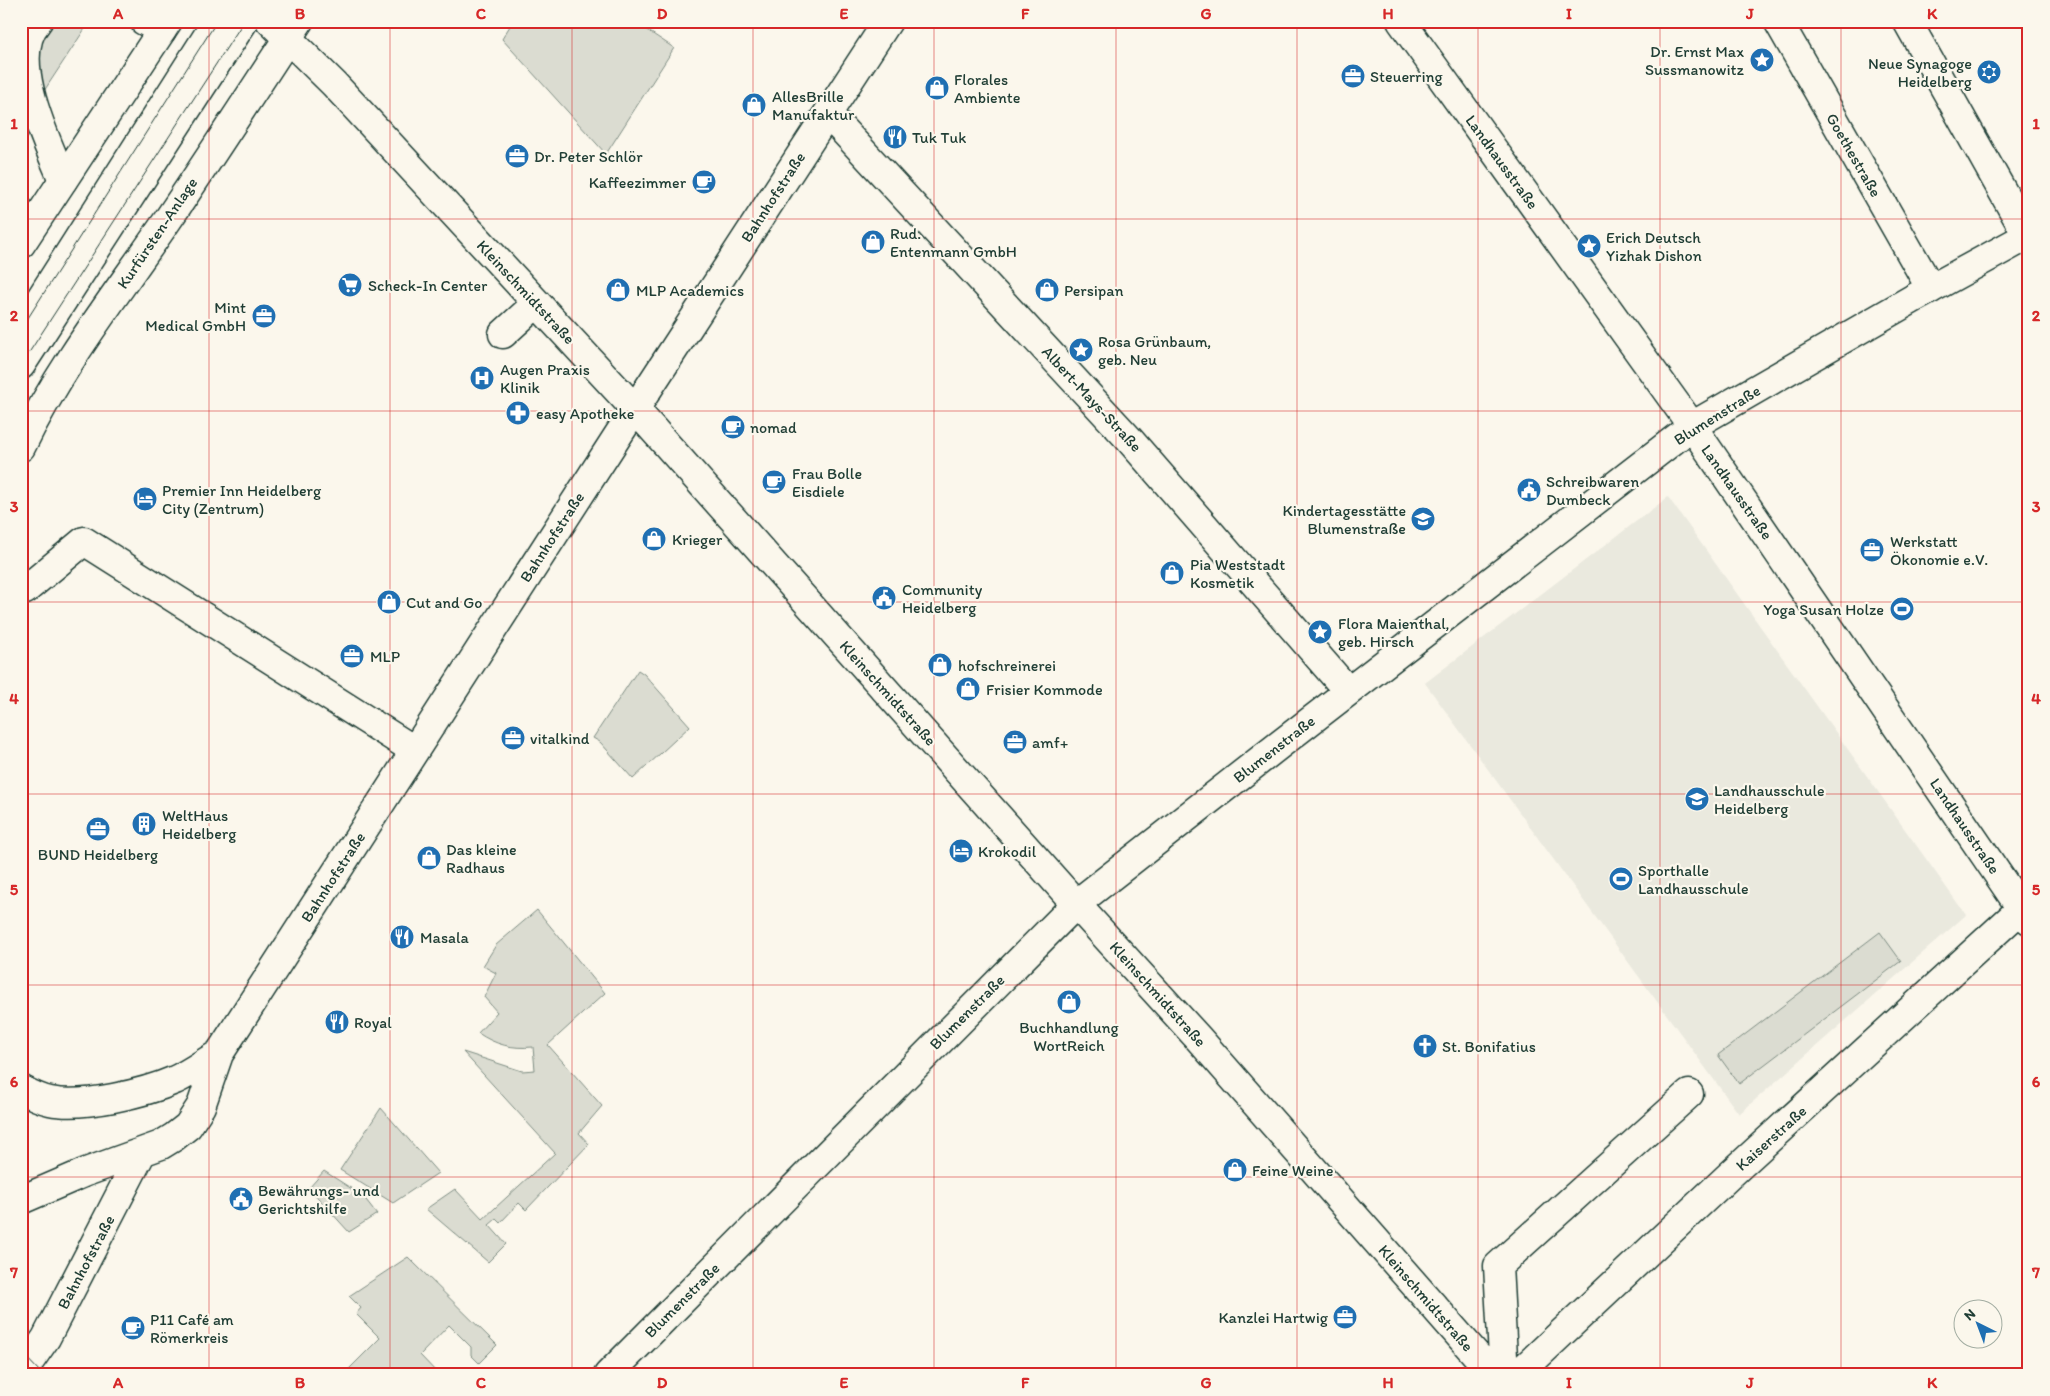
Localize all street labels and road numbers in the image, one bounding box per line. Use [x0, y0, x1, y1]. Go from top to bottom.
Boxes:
street label: Goethestraße [1822, 110, 1886, 200]
street label: Landhausstraße [1461, 111, 1543, 213]
street label: Bahnhofstraße [737, 148, 809, 246]
street label: Kurfürsten-Anlage [113, 173, 201, 292]
street label: Kleinschmidtstraße [473, 236, 579, 348]
street label: Albert-Mays-Straße [1038, 342, 1146, 456]
street label: Blumenstraße [1670, 381, 1764, 449]
street label: Landhausstraße [1697, 441, 1777, 543]
street label: Bahnhofstraße [516, 488, 588, 586]
street label: Kleinschmidtstraße [836, 636, 940, 750]
street label: Blumenstraße [1229, 711, 1319, 787]
street label: Landhausstraße [1926, 774, 2004, 878]
street label: Bahnhofstraße [297, 828, 369, 926]
street label: Kleinschmidtstraße [1106, 937, 1210, 1051]
street label: Blumenstraße [925, 970, 1009, 1054]
street label: Kaiserstraße [1732, 1101, 1810, 1175]
street label: Bahnhofstraße [53, 1212, 119, 1312]
street label: Kleinschmidtstraße [1374, 1241, 1478, 1355]
street label: Blumenstraße [640, 1258, 724, 1342]

